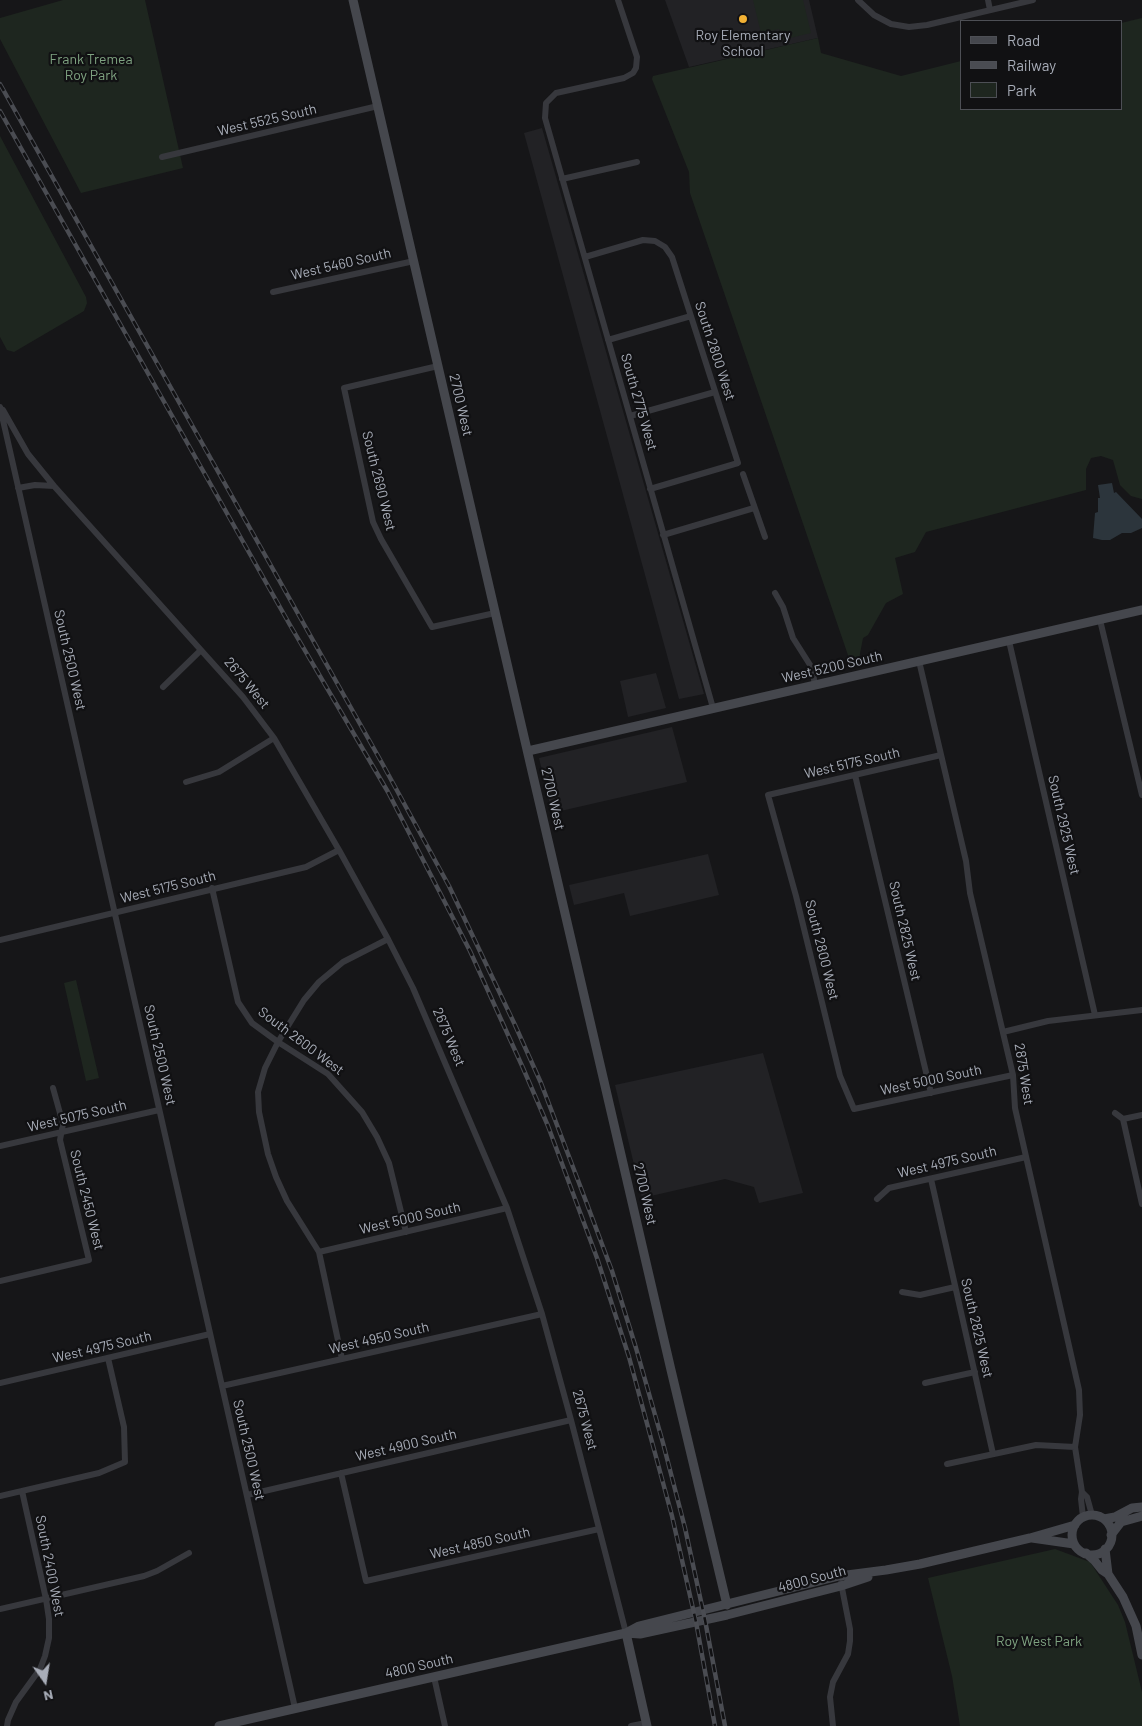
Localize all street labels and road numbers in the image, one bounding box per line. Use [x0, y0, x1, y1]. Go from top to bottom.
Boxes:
street label: West 5525 South [216, 100, 318, 140]
street label: West 5460 South [289, 244, 393, 284]
street label: South 2800 West [691, 299, 739, 403]
street label: South 2775 West [617, 351, 661, 453]
street label: 2700 West [446, 372, 476, 438]
street label: South 2690 West [358, 429, 400, 533]
street label: South 2500 West [50, 608, 90, 712]
street label: West 5200 South [780, 647, 884, 687]
street label: 2675 West [221, 654, 273, 712]
street label: West 5175 South [802, 744, 902, 782]
street label: 2700 West [538, 766, 568, 832]
street label: South 2925 West [1044, 774, 1084, 876]
street label: West 5175 South [119, 867, 217, 907]
street label: South 2825 West [885, 880, 925, 982]
street label: South 2800 West [801, 898, 843, 1002]
street label: South 2500 West [140, 1003, 180, 1107]
street label: South 2600 West [255, 1003, 347, 1079]
street label: 2675 West [429, 1005, 469, 1069]
street label: 2875 West [1011, 1042, 1037, 1106]
street label: West 5000 South [879, 1061, 983, 1099]
street label: West 5075 South [26, 1096, 128, 1136]
street label: West 4975 South [896, 1142, 998, 1182]
street label: South 2450 West [66, 1148, 108, 1252]
street label: 2700 West [630, 1161, 660, 1227]
street label: West 5000 South [358, 1198, 462, 1238]
street label: South 2825 West [957, 1277, 997, 1379]
street label: West 4950 South [327, 1318, 431, 1358]
street label: West 4975 South [51, 1327, 153, 1367]
street label: 2675 West [569, 1388, 601, 1452]
street label: South 2500 West [229, 1398, 269, 1502]
street label: West 4900 South [354, 1425, 458, 1465]
street label: South 2400 West [32, 1514, 68, 1618]
street label: West 4850 South [428, 1523, 532, 1563]
street label: 4800 South [776, 1562, 848, 1596]
street label: 4800 South [383, 1650, 455, 1682]

